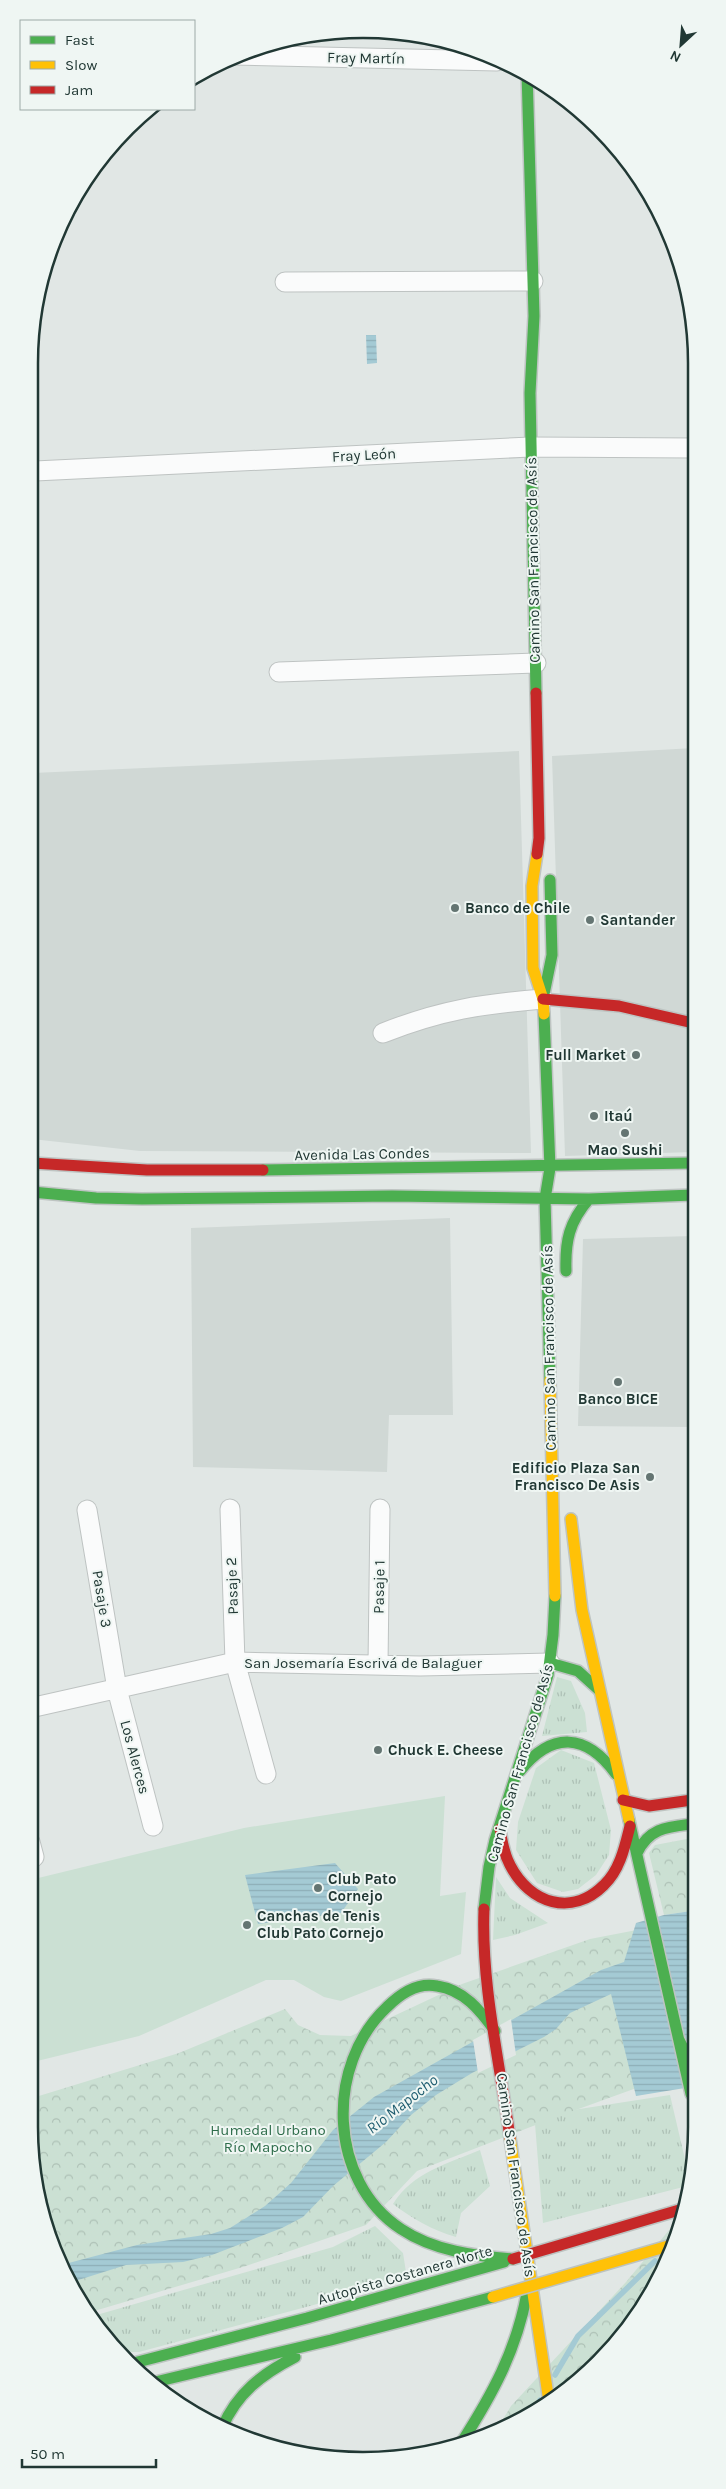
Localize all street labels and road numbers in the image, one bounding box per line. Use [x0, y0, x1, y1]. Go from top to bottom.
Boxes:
street label: Fray Martín [327, 48, 405, 68]
street label: Fray León [332, 444, 396, 466]
street label: Camino San Francisco de Asís [522, 457, 544, 663]
street label: Avenida Las Condes [294, 1144, 430, 1164]
street label: Camino San Francisco de Asís [538, 1245, 560, 1451]
street label: Pasaje 2 [222, 1557, 242, 1615]
street label: Pasaje 1 [370, 1560, 388, 1614]
street label: Pasaje 3 [89, 1569, 115, 1629]
street label: San Josemaría Escrivá de Balaguer [244, 1654, 483, 1672]
street label: Camino San Francisco de Asís [483, 1662, 557, 1864]
street label: Los Alerces [116, 1718, 154, 1796]
street label: Camino San Francisco de Asís [493, 2072, 539, 2278]
street label: Autopista Costanera Norte [316, 2241, 494, 2309]

